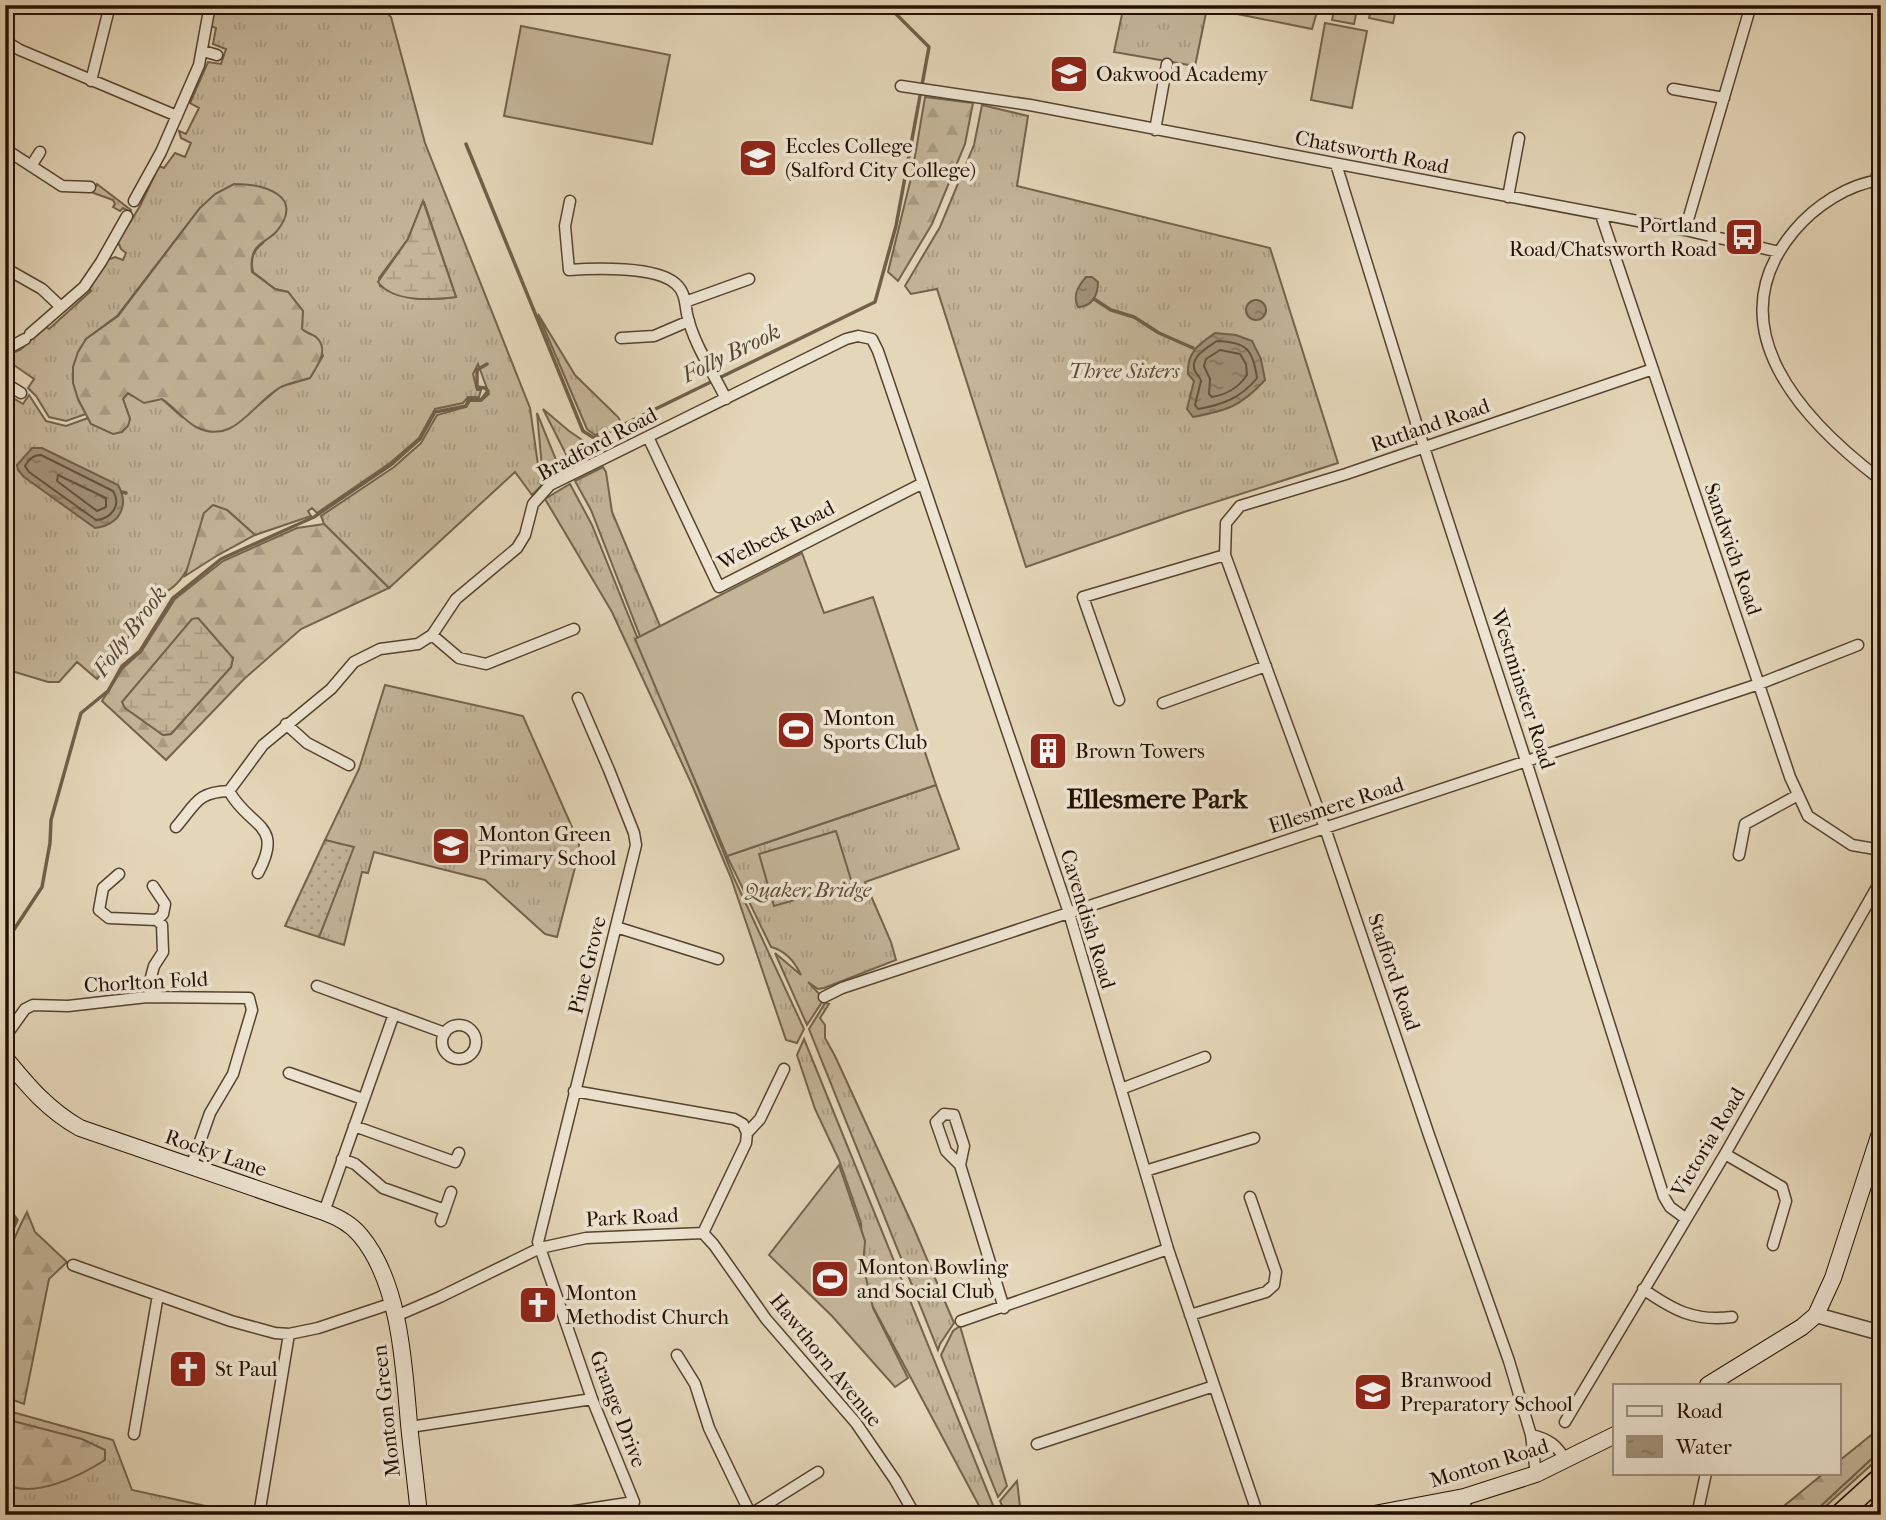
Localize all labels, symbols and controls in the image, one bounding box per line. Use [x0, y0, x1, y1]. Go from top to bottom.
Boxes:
school or university icon: Oakwood Academy [1048, 53, 1090, 95]
place label: Oakwood Academy [1096, 62, 1269, 86]
street label: Chatsworth Road [1293, 125, 1451, 179]
place label: Eccles College (Salford City College) [785, 134, 976, 182]
school or university icon: Eccles College (Salford City College) [737, 137, 779, 179]
place label: Portland Road/Chatsworth Road [1509, 213, 1718, 261]
bus stop icon: Portland Road/Chatsworth Road [1723, 216, 1765, 258]
water label: Folly Brook [676, 318, 785, 389]
park label: Three Sisters [1068, 359, 1180, 383]
street label: Rutland Road [1367, 393, 1493, 457]
street label: Bradford Road [533, 402, 661, 486]
street label: Sandwich Road [1699, 480, 1767, 619]
street label: Welbeck Road [713, 495, 839, 575]
water label: Folly Brook [87, 580, 173, 682]
street label: Westminster Road [1486, 605, 1560, 772]
place label: Monton Sports Club [823, 706, 927, 754]
sports icon: Monton Sports Club [775, 709, 817, 751]
building icon: Brown Towers [1027, 730, 1069, 772]
place label: Brown Towers [1075, 739, 1205, 763]
street label: Ellesmere Road [1265, 772, 1407, 838]
district label: Ellesmere Park [1067, 782, 1249, 815]
place label: Monton Green Primary School [478, 822, 616, 870]
school or university icon: Monton Green Primary School [430, 825, 472, 867]
street label: Cavendish Road [1055, 846, 1121, 992]
park label: Quaker Bridge [744, 878, 872, 903]
street label: Stafford Road [1363, 910, 1425, 1034]
street label: Pine Grove [563, 913, 611, 1017]
street label: Chorlton Fold [83, 967, 209, 997]
street label: Victoria Road [1666, 1083, 1750, 1202]
street label: Rocky Lane [162, 1124, 270, 1182]
street label: Park Road [585, 1203, 680, 1231]
place label: Monton Bowling and Social Club [857, 1255, 1009, 1303]
sports icon: Monton Bowling and Social Club [809, 1258, 851, 1300]
place label: Monton Methodist Church [565, 1281, 729, 1329]
church icon: Monton Methodist Church [517, 1284, 559, 1326]
street label: Hawthorn Avenue [765, 1288, 887, 1432]
street label: Monton Green [367, 1344, 405, 1478]
street label: Grange Drive [585, 1347, 651, 1471]
church icon: St Paul [167, 1348, 209, 1390]
place label: St Paul [215, 1357, 278, 1381]
place label: Branwood Preparatory School [1400, 1368, 1573, 1416]
school or university icon: Branwood Preparatory School [1352, 1371, 1394, 1413]
legend [1613, 1384, 1840, 1474]
text: Road [1676, 1399, 1723, 1423]
street label: Monton Road [1427, 1433, 1552, 1492]
text: Water [1675, 1435, 1732, 1459]

